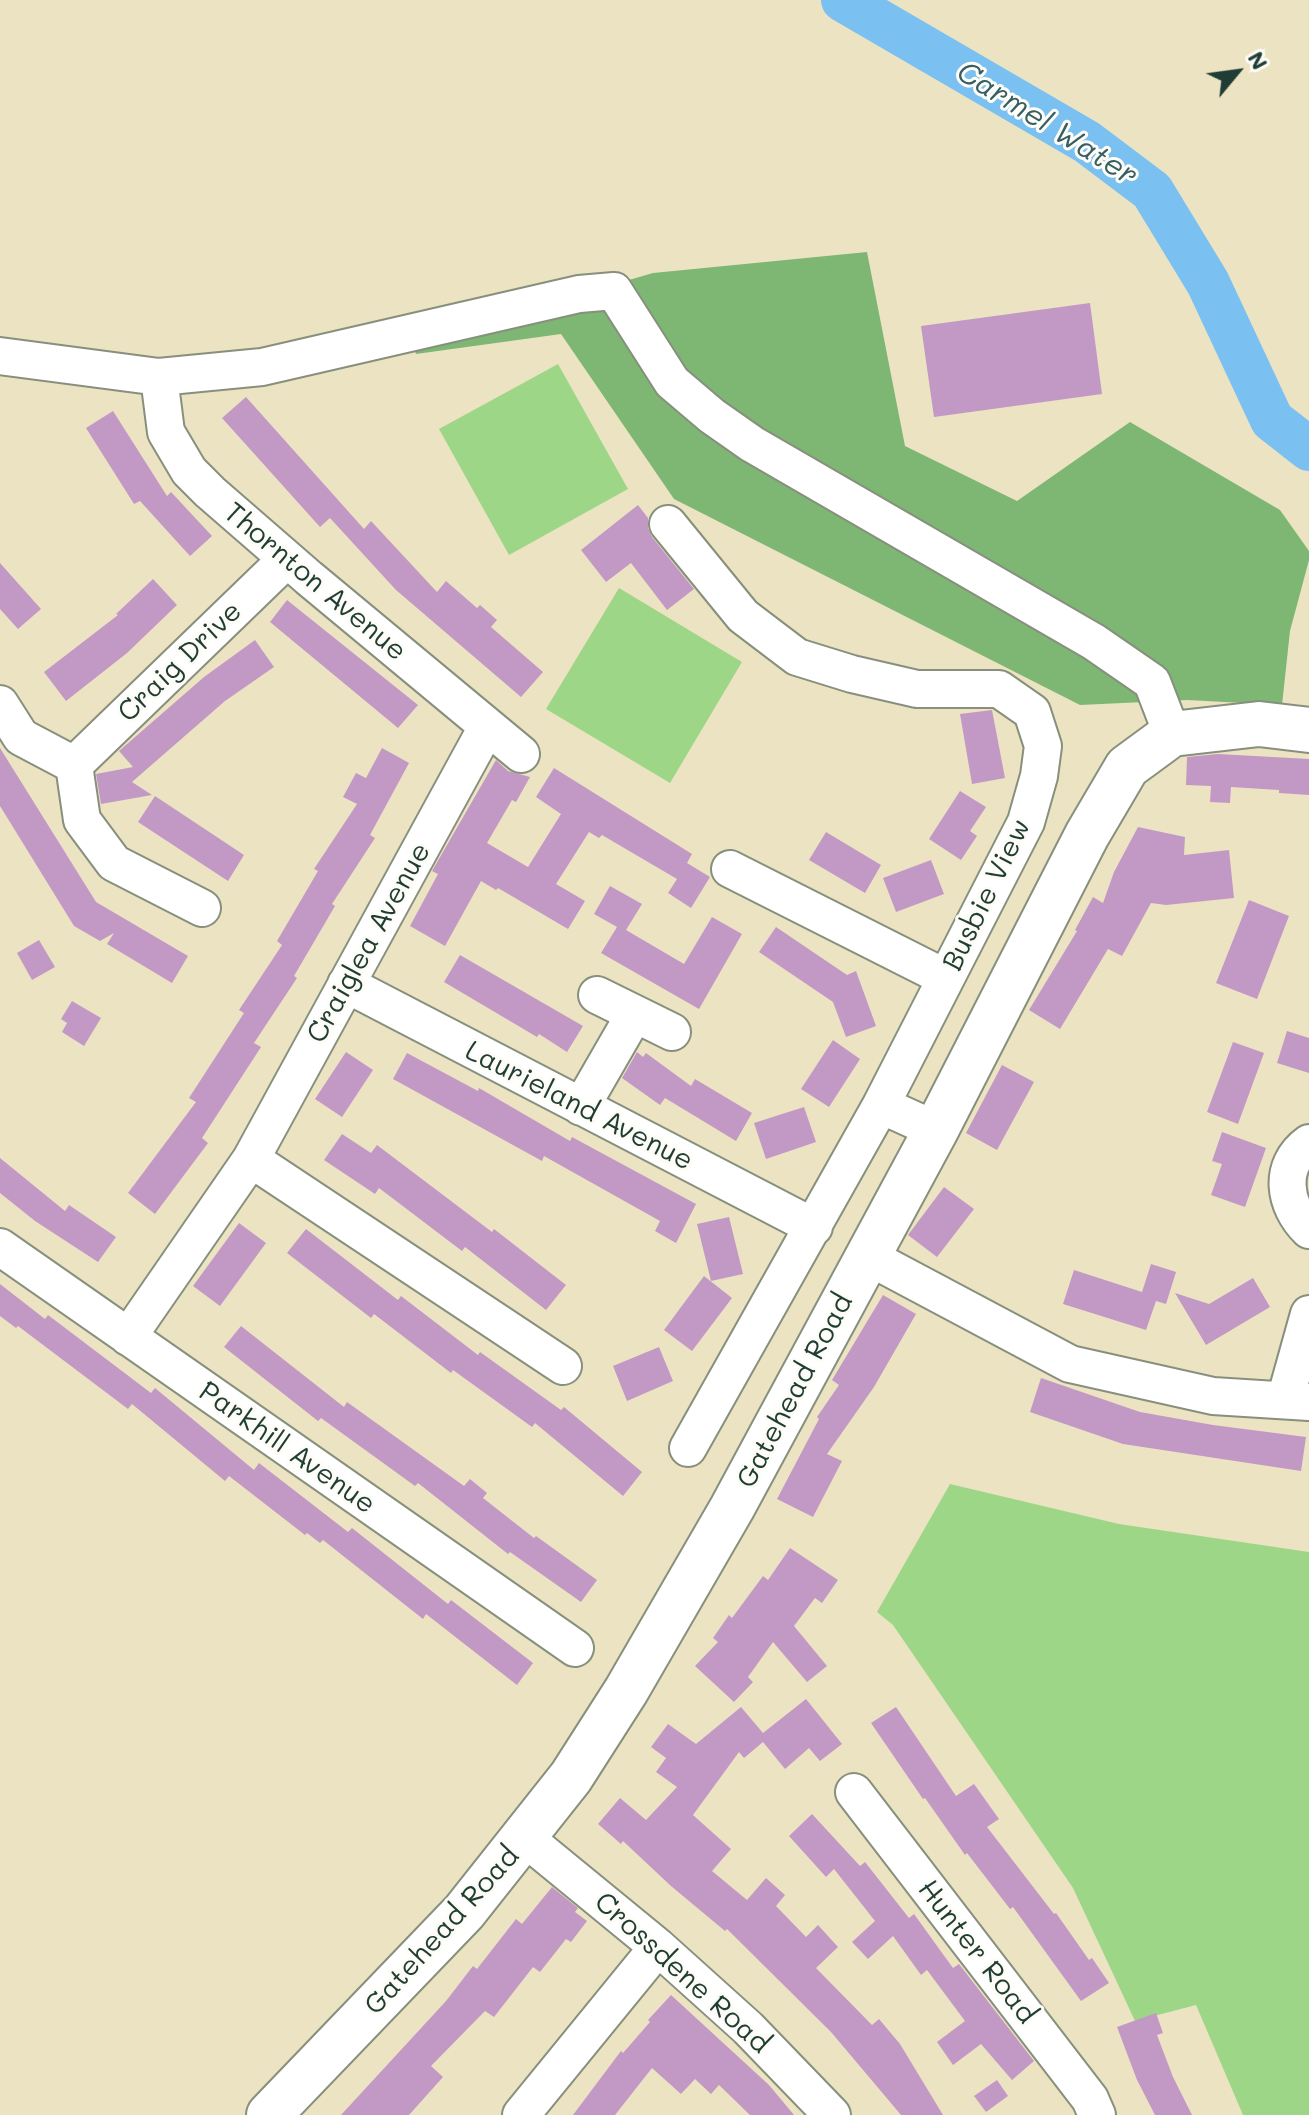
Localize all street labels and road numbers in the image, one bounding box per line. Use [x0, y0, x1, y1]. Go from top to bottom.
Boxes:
street label: Thornton Avenue [217, 496, 413, 668]
street label: Craig Drive [111, 595, 249, 729]
street label: Busbie View [936, 814, 1038, 976]
street label: Craiglea Avenue [300, 837, 438, 1049]
street label: Laurieland Avenue [460, 1034, 698, 1178]
street label: Gatehead Road [730, 1288, 860, 1494]
street label: Parkhill Avenue [192, 1375, 382, 1521]
street label: Gatehead Road [358, 1840, 526, 2022]
street label: Hunter Road [910, 1873, 1044, 2031]
street label: Crossdene Road [587, 1885, 777, 2061]

